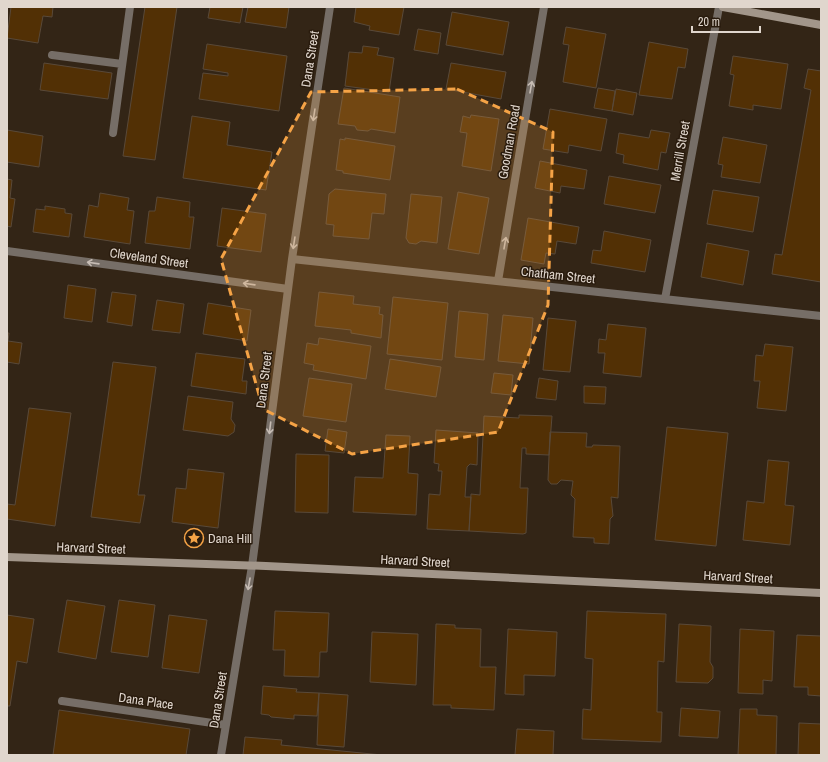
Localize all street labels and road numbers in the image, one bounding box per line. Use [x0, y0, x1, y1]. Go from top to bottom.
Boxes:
street label: Dana Street [297, 30, 323, 88]
street label: Goodman Road [494, 103, 524, 181]
street label: Merrill Street [666, 119, 694, 183]
street label: Cleveland Street [109, 244, 189, 272]
street label: Chatham Street [520, 263, 596, 287]
street label: Dana Street [252, 351, 276, 409]
street label: Harvard Street [56, 538, 126, 558]
street label: Harvard Street [380, 551, 450, 571]
street label: Harvard Street [703, 567, 773, 587]
street label: Dana Street [205, 671, 231, 729]
street label: Dana Place [118, 689, 175, 713]

